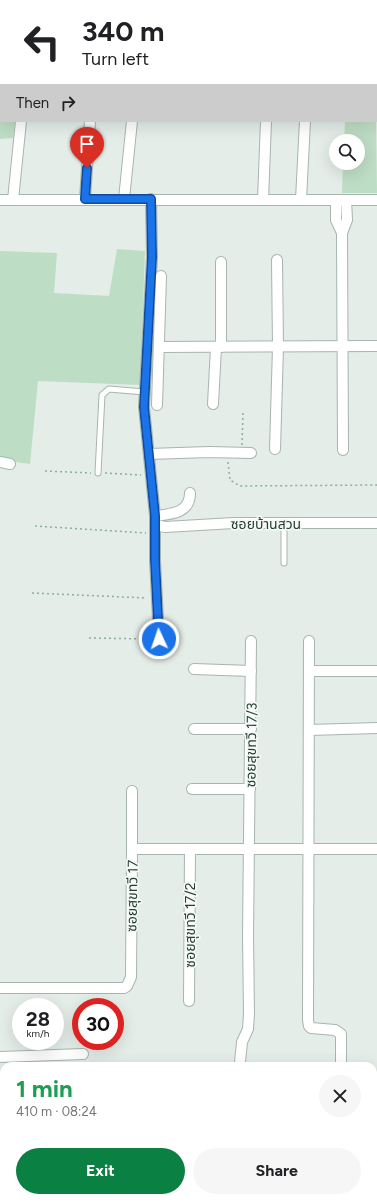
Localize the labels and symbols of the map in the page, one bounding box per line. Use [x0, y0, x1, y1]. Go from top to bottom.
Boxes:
pin [70, 127, 104, 168]
street label: ซอยบ้านสวน [231, 516, 301, 533]
position arrow [138, 618, 180, 660]
street label: ซอยสุขทวี 17/3 [242, 702, 261, 788]
street label: ซอยสุขทวี 17 [123, 859, 142, 932]
street label: ซอยสุขทวี 17/2 [182, 882, 199, 968]
speed limit sign: 30 [72, 998, 124, 1050]

